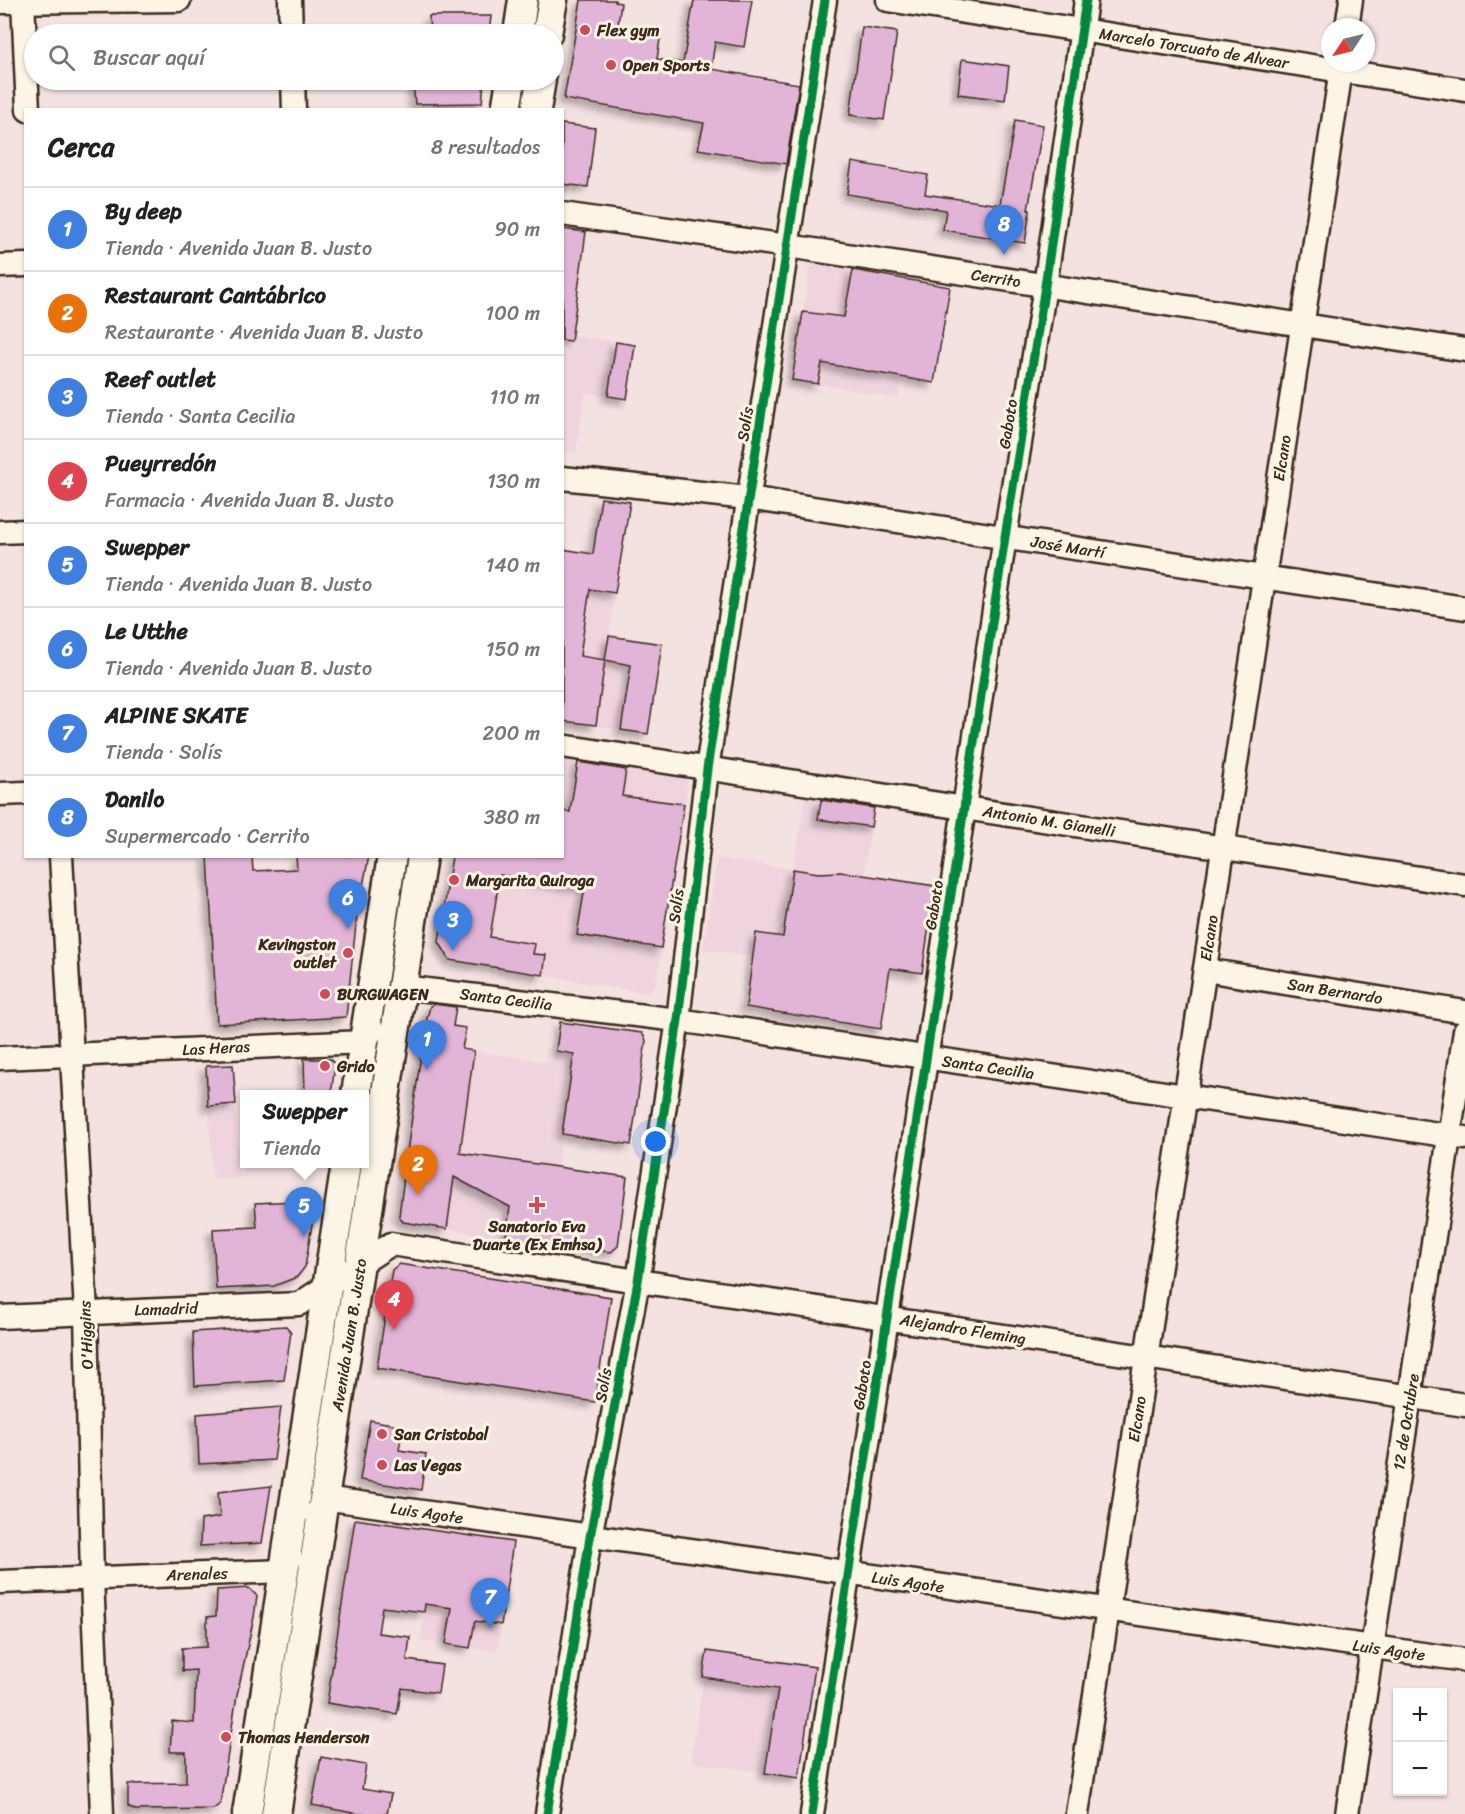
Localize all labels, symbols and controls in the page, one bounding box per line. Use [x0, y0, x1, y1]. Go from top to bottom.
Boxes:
place label: Flex gym [596, 16, 660, 45]
north arrow [1321, 18, 1375, 72]
street label: Marcelo Torcuato de Alvear [1097, 19, 1292, 78]
marker: Flex gym [578, 23, 592, 37]
search box [24, 24, 564, 90]
text: Buscar aquí [93, 38, 205, 77]
icon: search [45, 41, 78, 74]
place label: Open Sports [622, 51, 710, 80]
marker: Open Sports [604, 58, 618, 72]
text: Cerca [48, 124, 114, 170]
text: 8 resultados [431, 130, 540, 165]
text: By deep [105, 192, 182, 231]
pin: 8 [984, 206, 1024, 255]
text: 1 [63, 212, 72, 247]
text: 90 m [495, 212, 540, 247]
text: Tienda · Avenida Juan B. Justo [105, 231, 372, 266]
street label: Cerrito [969, 260, 1023, 296]
text: Restaurant Cantábrico [105, 276, 326, 315]
text: 2 [62, 296, 73, 331]
text: 100 m [486, 296, 540, 331]
text: Restaurante · Avenida Juan B. Justo [105, 315, 423, 350]
text: Reef outlet [105, 360, 216, 399]
text: 3 [62, 380, 73, 415]
text: 110 m [490, 380, 540, 415]
street label: Gaboto [990, 397, 1026, 451]
text: Tienda · Santa Cecilia [105, 399, 295, 434]
street label: Solís [728, 404, 762, 443]
street label: Elcano [1264, 433, 1300, 483]
text: Pueyrredón [105, 444, 216, 483]
text: 4 [61, 464, 74, 499]
text: 130 m [487, 464, 540, 499]
text: Farmacia · Avenida Juan B. Justo [105, 483, 394, 518]
street label: José Martí [1028, 527, 1110, 568]
text: Swepper [105, 528, 189, 567]
text: 5 [61, 548, 74, 583]
text: 140 m [486, 548, 540, 583]
text: Tienda · Avenida Juan B. Justo [105, 567, 372, 602]
text: Le Utthe [105, 612, 188, 651]
text: 6 [62, 632, 73, 667]
text: 150 m [486, 632, 540, 667]
text: Tienda · Avenida Juan B. Justo [105, 651, 372, 686]
text: ALPINE SKATE [105, 696, 247, 735]
text: 7 [62, 716, 73, 751]
text: 200 m [483, 716, 540, 751]
text: Tienda · Solís [105, 735, 222, 770]
text: Danilo [105, 780, 164, 819]
street label: Antonio M. Gianelli [980, 796, 1118, 846]
text: 8 [61, 800, 74, 835]
text: 380 m [484, 800, 540, 835]
text: Supermercado · Cerrito [105, 819, 310, 854]
place label: Margarita Quiroga [465, 866, 595, 895]
marker: Margarita Quiroga [447, 873, 461, 887]
street label: Gaboto [916, 878, 952, 932]
pin: 6 [328, 880, 368, 929]
street label: Solís [660, 886, 693, 925]
pin: 3 [434, 902, 472, 951]
street label: Elcano [1191, 913, 1227, 963]
place label: Kevingston outlet [258, 930, 338, 977]
marker: Kevingston outlet [341, 946, 355, 960]
street label: San Bernardo [1285, 969, 1385, 1013]
street label: Santa Cecilia [458, 979, 554, 1019]
place label: BURGWAGEN [337, 980, 430, 1009]
marker: BURGWAGEN [318, 987, 332, 1001]
pin: 1 [408, 1020, 446, 1070]
street label: Las Heras [181, 1032, 251, 1064]
street label: Santa Cecilia [940, 1046, 1036, 1088]
place label: Grido [336, 1052, 375, 1081]
marker: Grido [318, 1059, 332, 1073]
popup [240, 1090, 369, 1168]
text: Swepper [263, 1092, 346, 1131]
your location [641, 1127, 670, 1156]
text: Tienda [263, 1131, 321, 1166]
pin: 2 [398, 1146, 438, 1195]
pin: 5 [284, 1188, 324, 1237]
marker: Sanatorio Eva Duarte (Ex Emhsa) [528, 1196, 546, 1214]
place label: Sanatorio Eva Duarte (Ex Emhsa) [473, 1212, 602, 1259]
street label: Avenida Juan B. Justo [322, 1256, 375, 1415]
pin: 4 [374, 1280, 414, 1330]
street label: Lamadrid [134, 1293, 200, 1325]
street label: O'Higgins [70, 1300, 102, 1370]
street label: Alejandro Fleming [897, 1305, 1028, 1353]
street label: Gaboto [844, 1358, 880, 1412]
street label: Solís [586, 1365, 620, 1405]
street label: 12 de Octubre [1384, 1371, 1428, 1472]
street label: Elcano [1119, 1394, 1155, 1444]
place label: San Cristobal [393, 1420, 490, 1449]
marker: San Cristobal [375, 1427, 389, 1441]
place label: Las Vegas [394, 1451, 462, 1480]
marker: Las Vegas [375, 1458, 389, 1472]
street label: Luis Agote [389, 1494, 465, 1532]
street label: Arenales [165, 1558, 229, 1590]
street label: Luis Agote [870, 1563, 946, 1601]
pin: 7 [470, 1578, 510, 1628]
street label: Luis Agote [1351, 1631, 1427, 1669]
map controls [1393, 1688, 1447, 1796]
button: + [1393, 1688, 1447, 1742]
place label: Thomas Henderson [238, 1723, 370, 1752]
marker: Thomas Henderson [219, 1730, 233, 1744]
button: − [1393, 1742, 1447, 1796]

